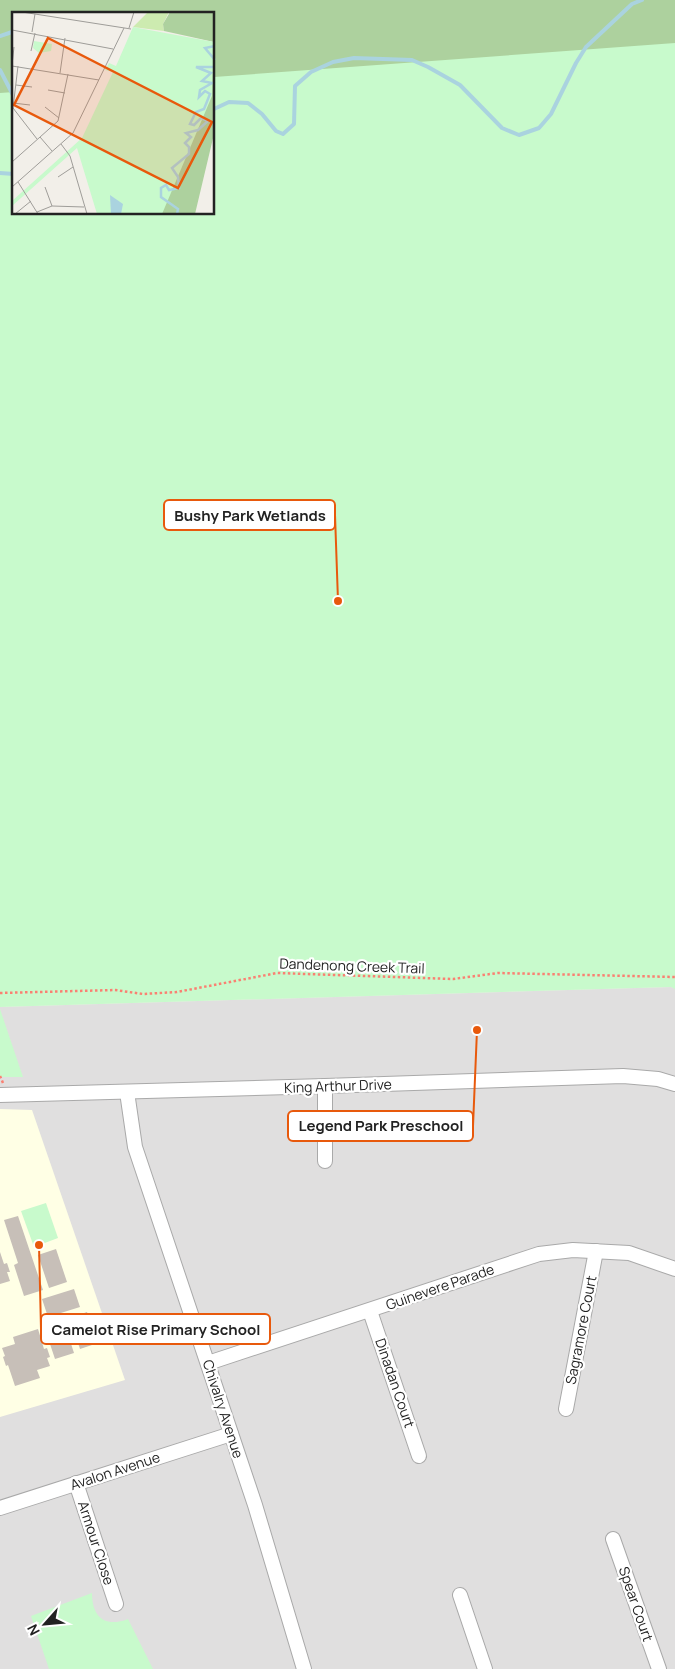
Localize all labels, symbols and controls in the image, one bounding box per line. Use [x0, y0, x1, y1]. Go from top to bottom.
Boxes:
inset map [12, 12, 215, 215]
callout: Bushy Park Wetlands [164, 500, 335, 530]
text: Bushy Park Wetlands [174, 505, 326, 526]
street label: Dandenong Creek Trail [279, 953, 425, 978]
street label: King Arthur Drive [284, 1074, 392, 1097]
callout: Legend Park Preschool [288, 1111, 473, 1141]
text: Legend Park Preschool [299, 1115, 464, 1136]
street label: Guinevere Parade [383, 1259, 497, 1314]
street label: Sagramore Court [561, 1273, 600, 1386]
callout: Camelot Rise Primary School [41, 1314, 270, 1344]
text: Camelot Rise Primary School [52, 1319, 261, 1340]
street label: Dinadan Court [371, 1336, 420, 1430]
street label: Chivalry Avenue [199, 1357, 248, 1460]
street label: Avalon Avenue [68, 1447, 162, 1494]
street label: Armour Close [74, 1498, 119, 1587]
street label: Spear Court [615, 1564, 658, 1644]
north arrow [20, 1599, 70, 1649]
text: N [22, 1621, 44, 1639]

